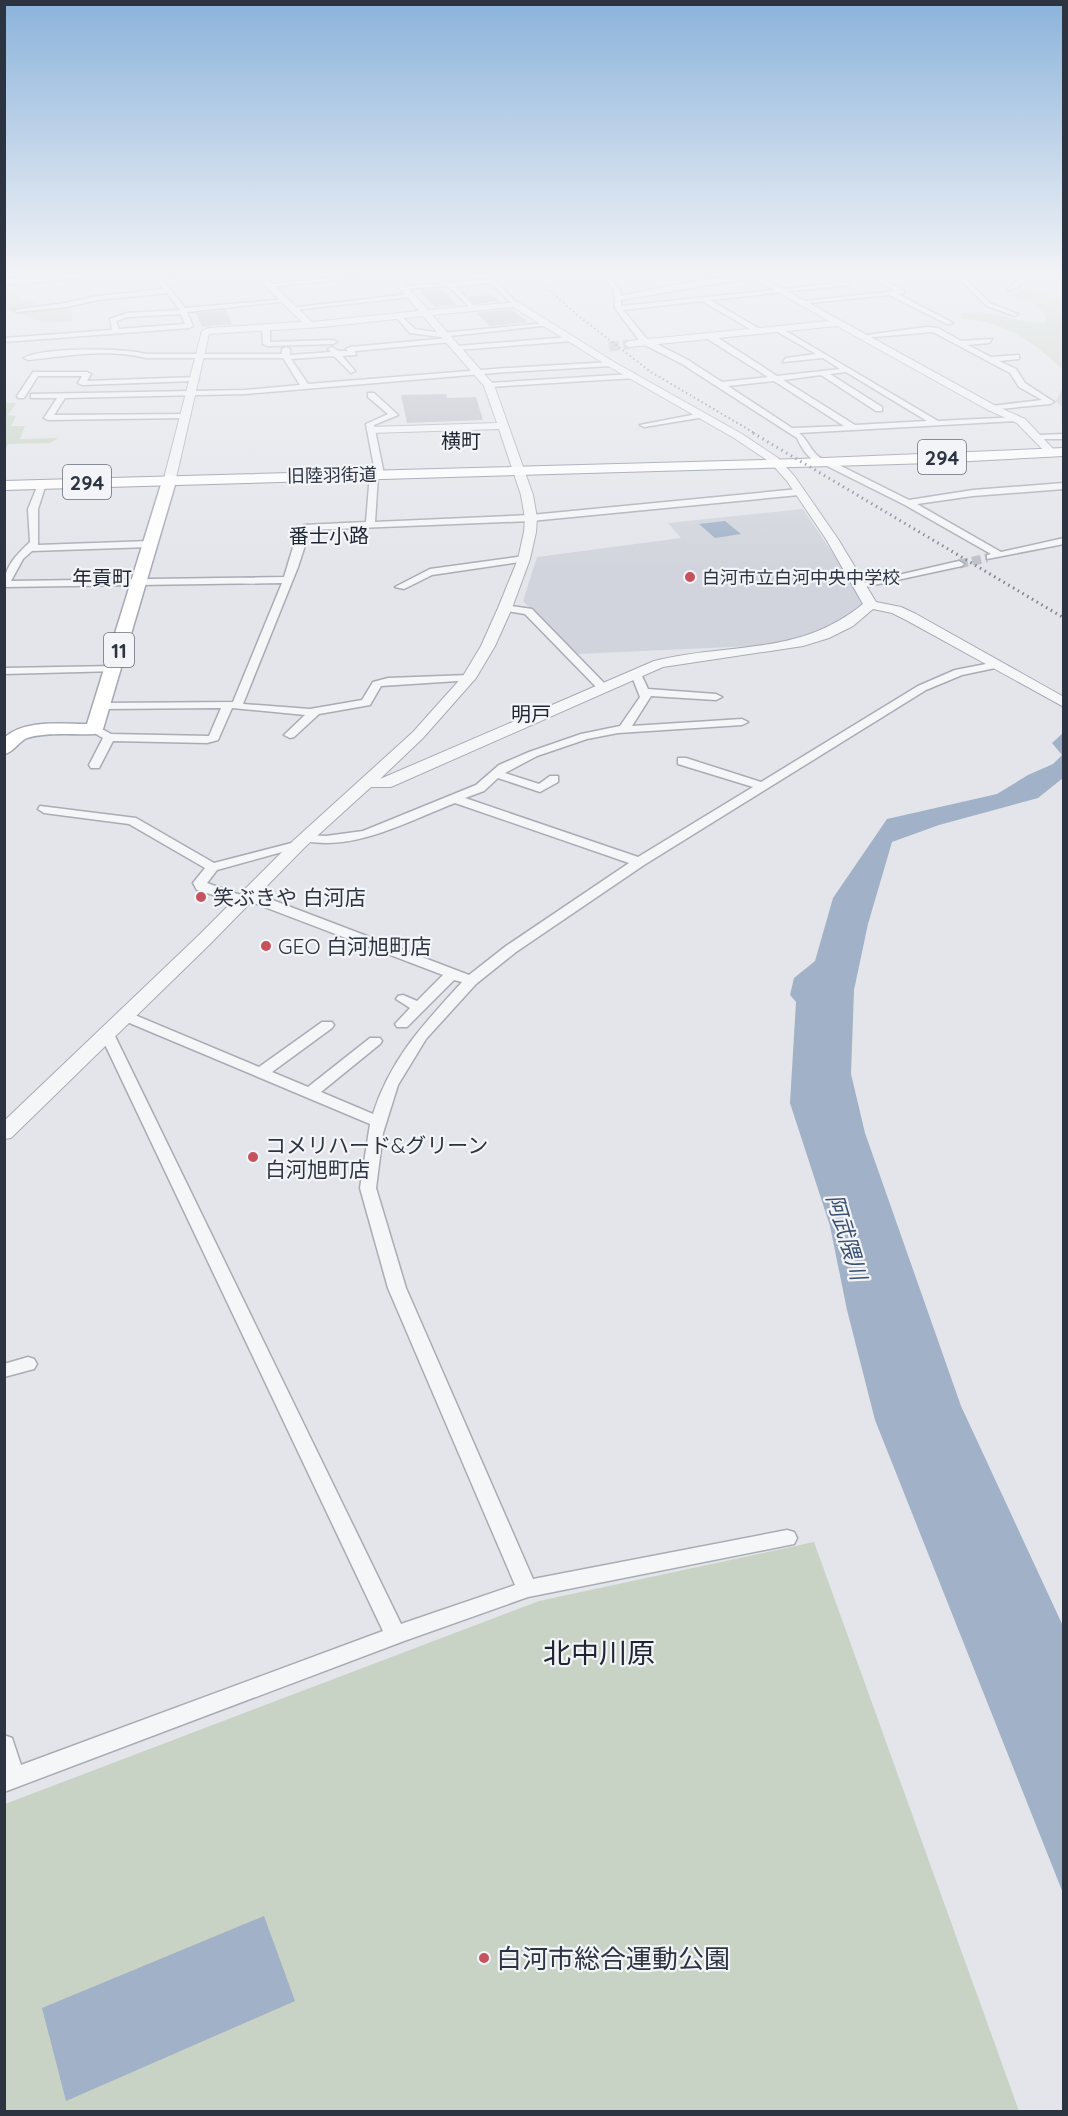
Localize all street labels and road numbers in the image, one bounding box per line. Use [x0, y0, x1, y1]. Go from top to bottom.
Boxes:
road number: 294 [918, 440, 966, 474]
street label: 旧陸羽街道 [287, 463, 377, 487]
road number: 294 [63, 465, 111, 499]
road number: 11 [104, 633, 134, 667]

